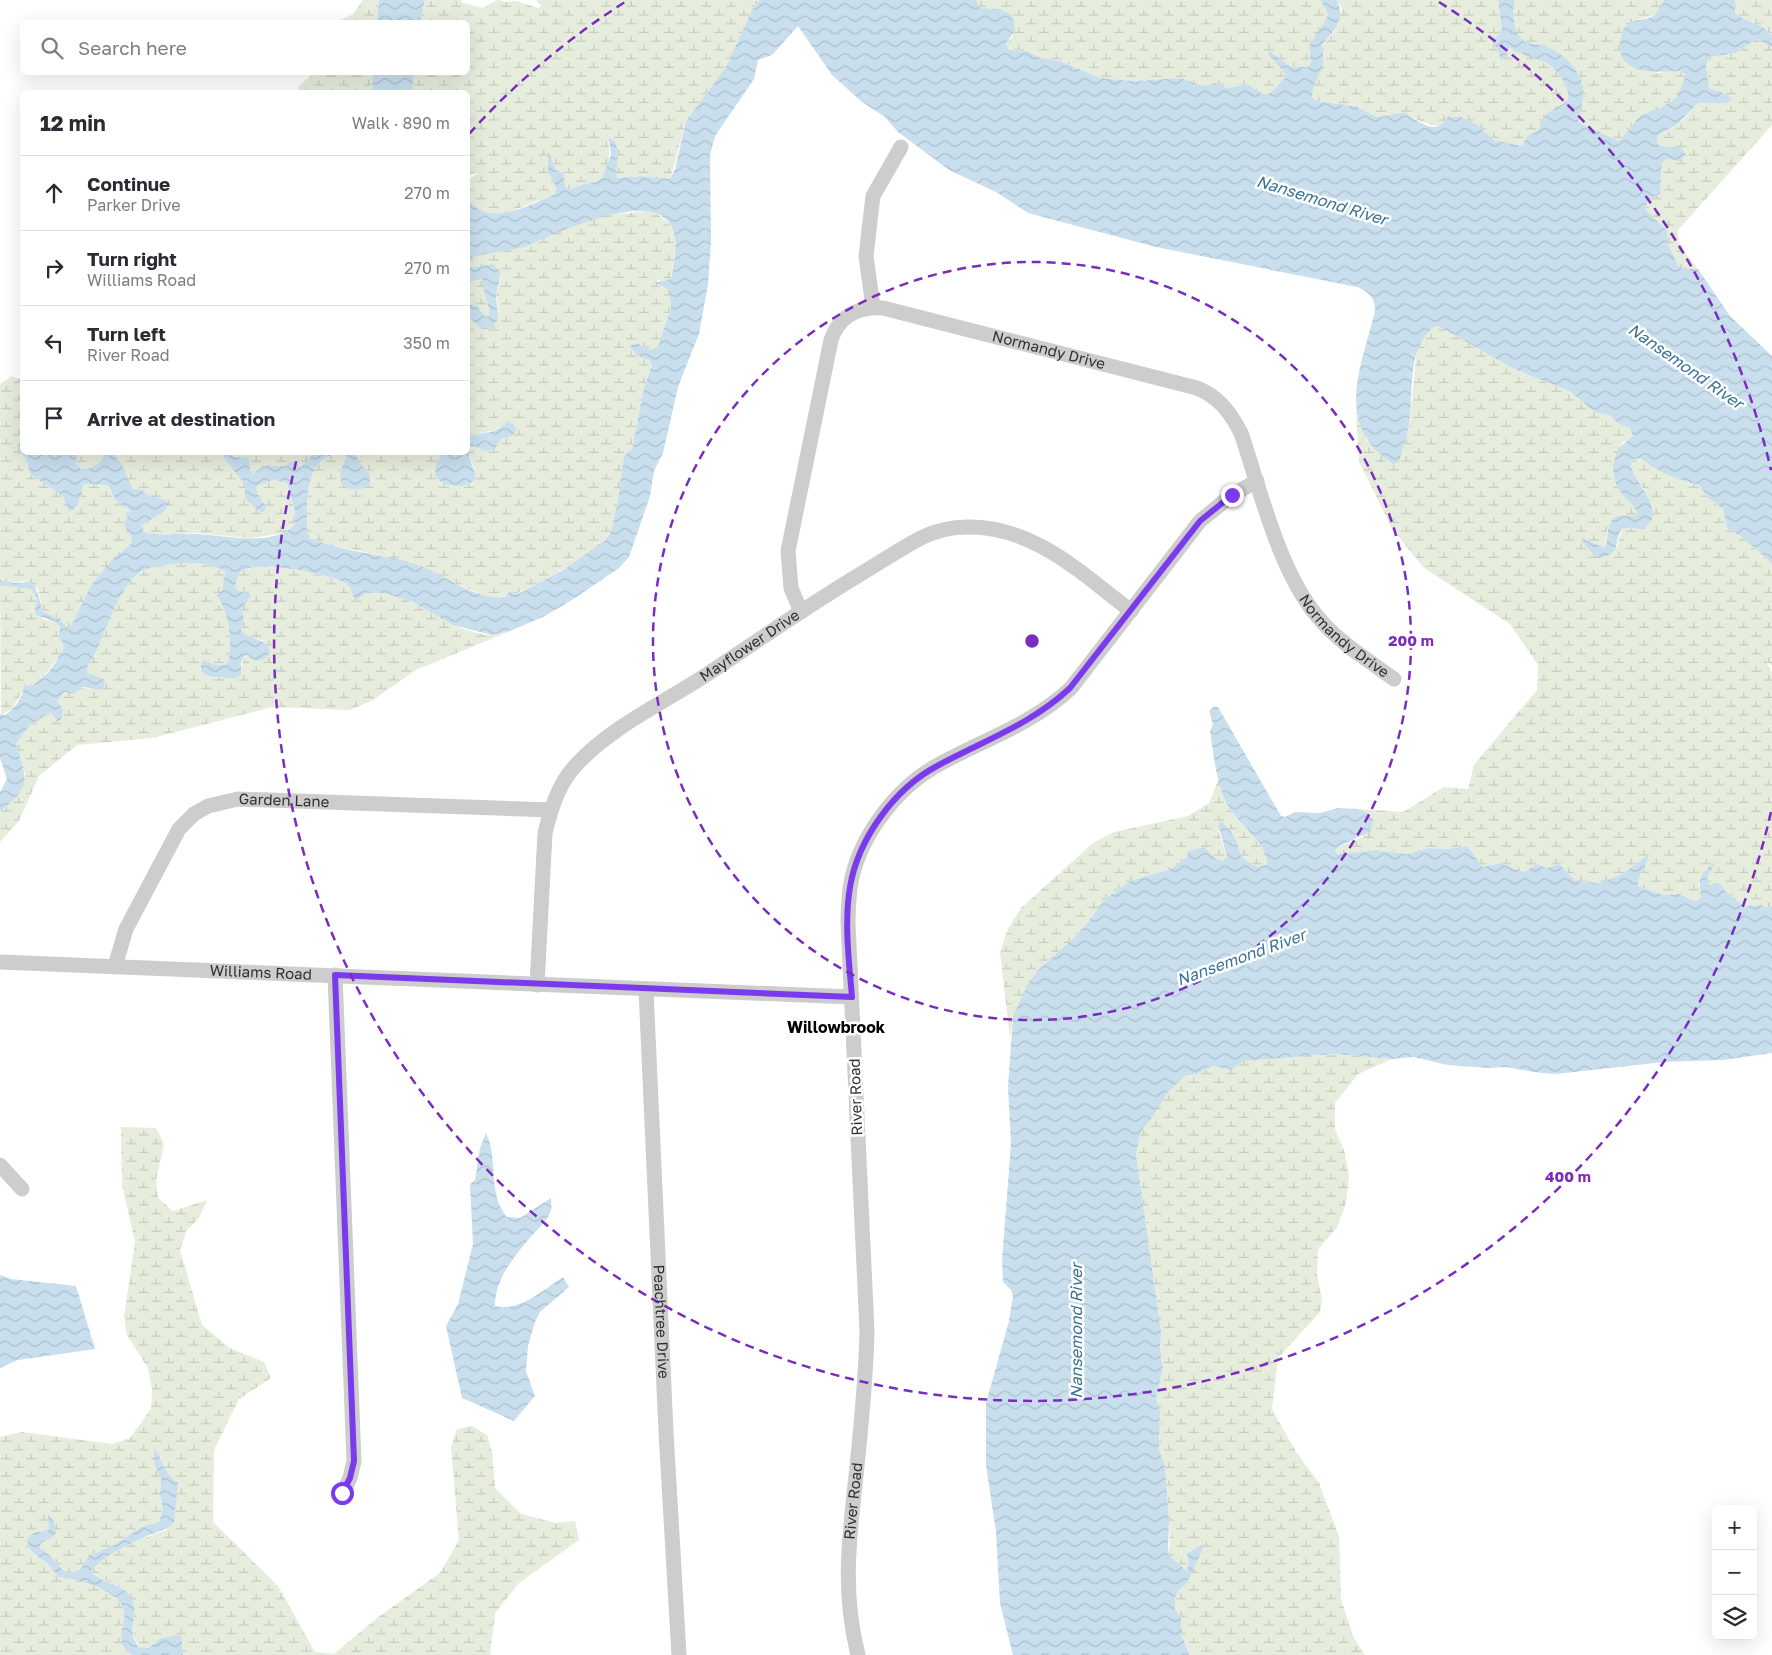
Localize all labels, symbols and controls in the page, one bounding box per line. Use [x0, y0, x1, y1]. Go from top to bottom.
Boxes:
search box [20, 20, 470, 75]
icon: search [38, 34, 66, 62]
text: Search here [78, 36, 187, 59]
text: 12 min [40, 110, 106, 136]
text: Walk · 890 m [352, 113, 450, 133]
water label: Nansemond River [1254, 171, 1392, 230]
text: Continue [87, 172, 170, 195]
icon: ahead [40, 179, 68, 207]
text: 270 m [404, 183, 450, 203]
text: Parker Drive [87, 195, 181, 215]
text: Turn right [87, 247, 177, 270]
icon: right [40, 254, 68, 282]
text: 270 m [404, 258, 450, 278]
text: Williams Road [87, 270, 196, 290]
water label: Nansemond River [1625, 319, 1750, 415]
text: Turn left [87, 322, 166, 345]
street label: Normandy Drive [991, 326, 1108, 372]
icon: left [40, 329, 68, 357]
text: 350 m [403, 333, 450, 353]
text: River Road [87, 345, 170, 365]
icon: arrive [40, 404, 68, 432]
text: Arrive at destination [87, 407, 275, 430]
route end [1221, 484, 1244, 507]
street label: Normandy Drive [1296, 591, 1393, 681]
street label: Mayflower Drive [696, 605, 803, 685]
text: 200 m [1388, 631, 1434, 649]
centre of rings [1023, 632, 1041, 650]
street label: Garden Lane [238, 789, 330, 810]
water label: Nansemond River [1174, 923, 1311, 990]
street label: Williams Road [209, 961, 312, 983]
district label: Willowbrook [787, 1017, 886, 1037]
street label: River Road [845, 1058, 865, 1136]
text: 400 m [1545, 1167, 1591, 1185]
water label: Nansemond River [1066, 1260, 1086, 1399]
street label: Peachtree Drive [650, 1264, 674, 1379]
street label: River Road [840, 1461, 865, 1540]
route start [331, 1482, 354, 1505]
map controls [1712, 1505, 1757, 1640]
button: + [1712, 1505, 1757, 1550]
button: − [1712, 1550, 1757, 1595]
button: layers [1712, 1595, 1757, 1640]

